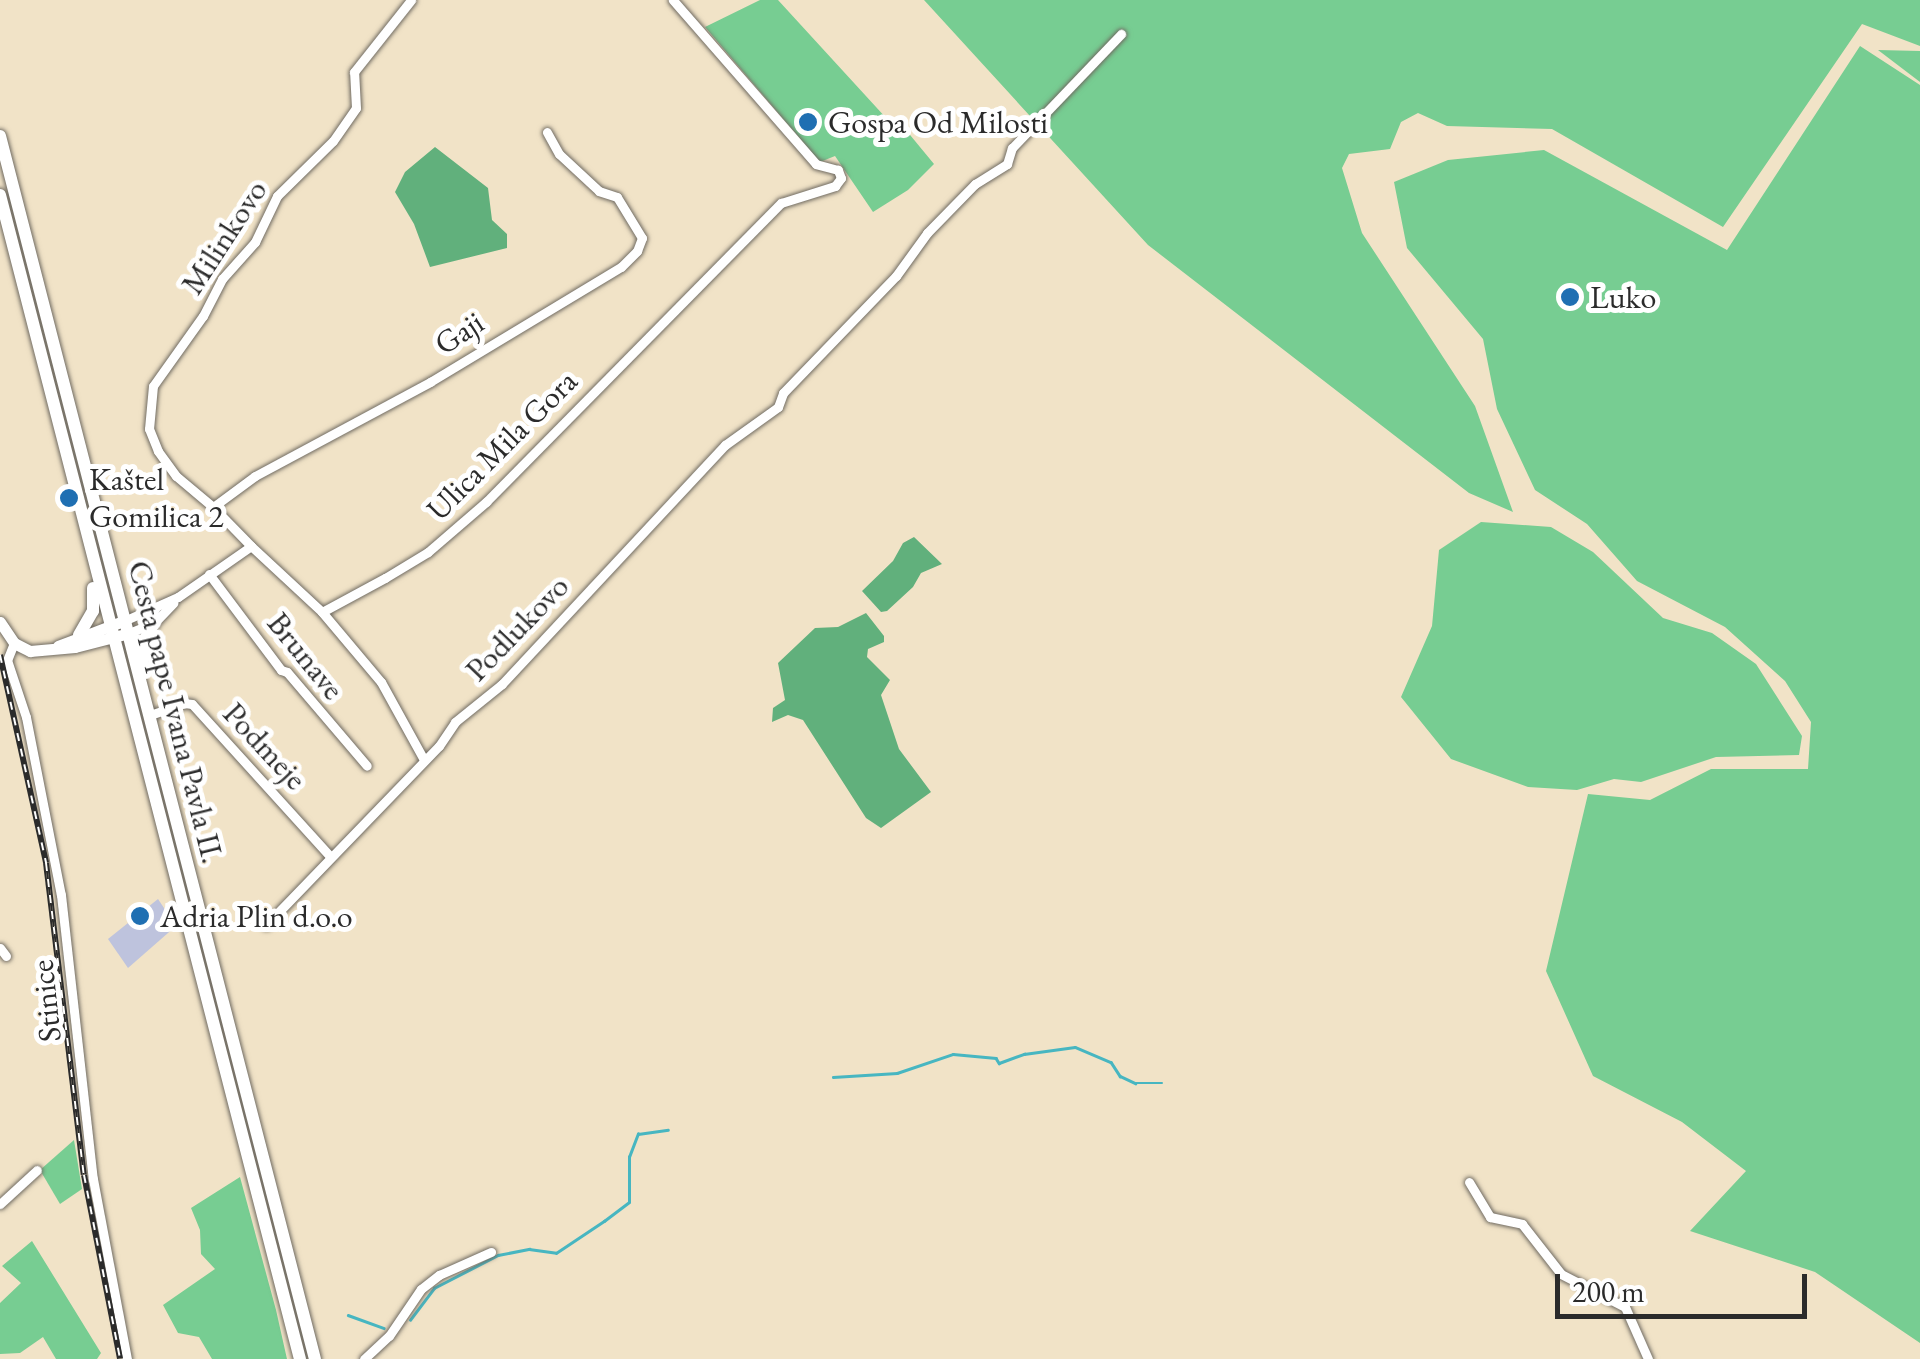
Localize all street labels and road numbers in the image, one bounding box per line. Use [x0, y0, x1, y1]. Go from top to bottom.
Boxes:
street label: Milinkovo [173, 173, 275, 301]
street label: Gaji [427, 303, 491, 363]
street label: Ulica Mila Gora [419, 362, 585, 528]
street label: Cesta pape Ivana Pavla II. [120, 557, 232, 867]
street label: Podlukovo [457, 567, 577, 689]
street label: Brunave [259, 605, 353, 707]
street label: Podmeje [215, 694, 315, 798]
street label: Stinice [23, 958, 69, 1044]

